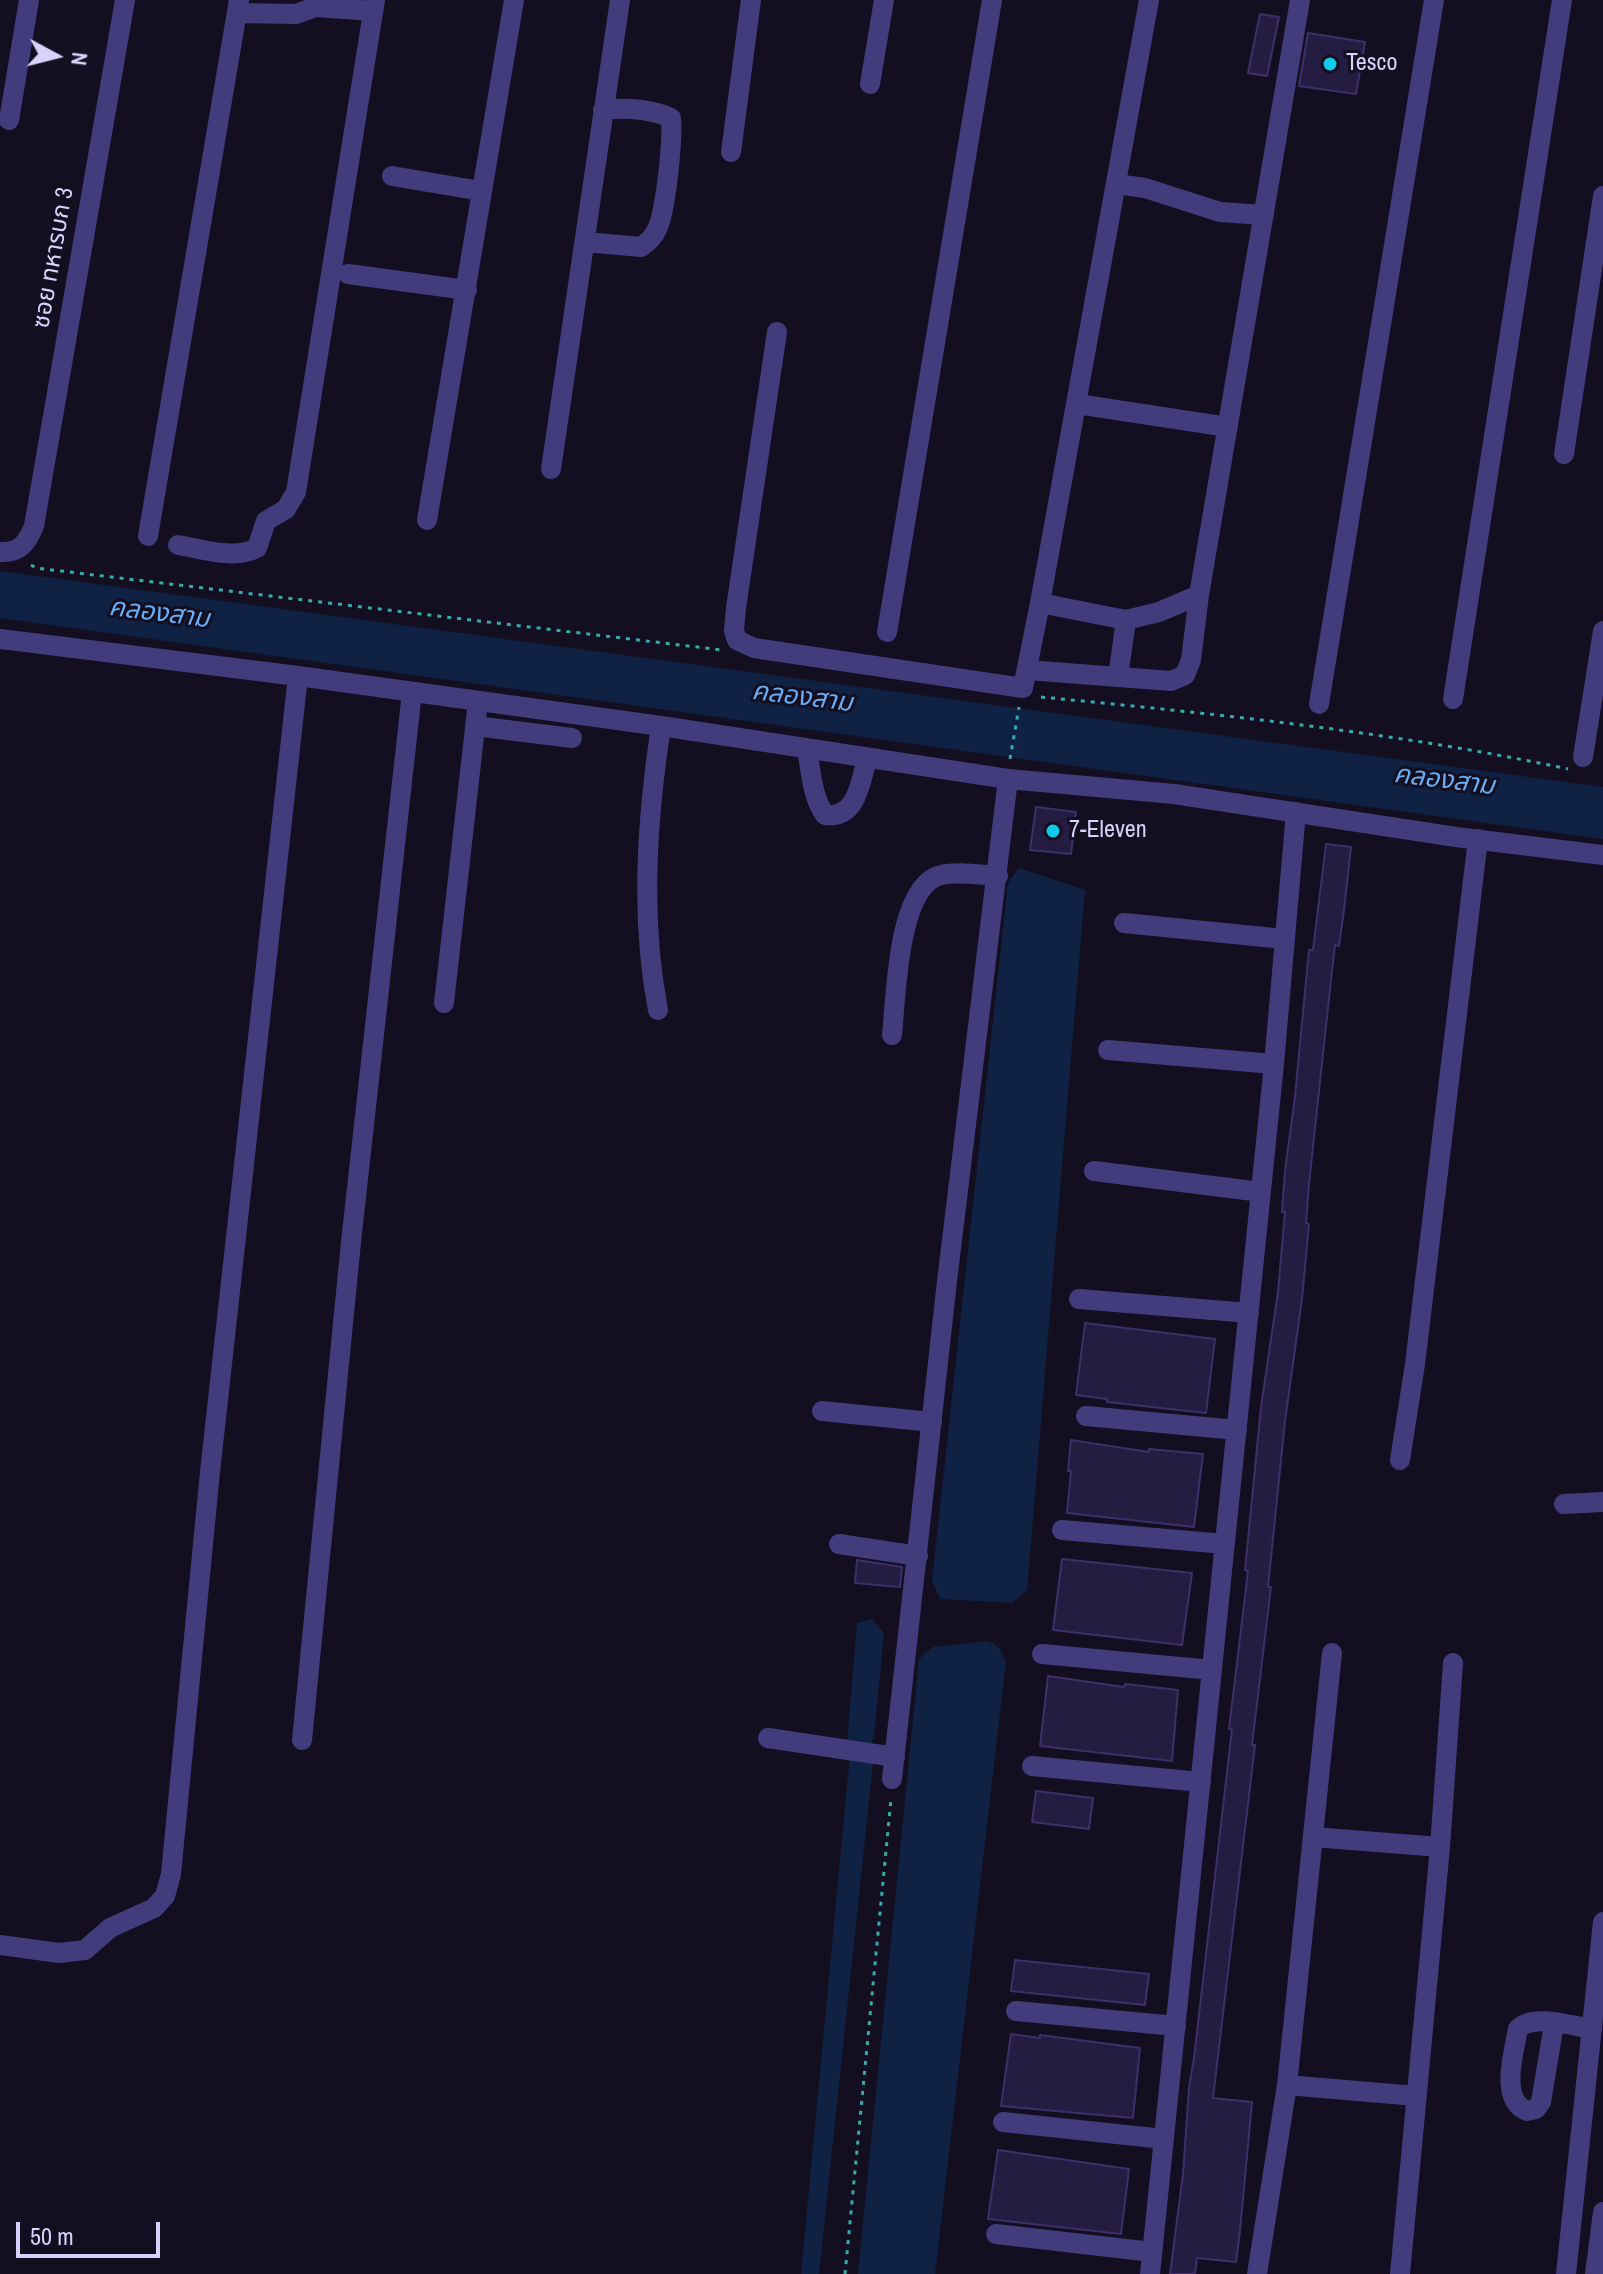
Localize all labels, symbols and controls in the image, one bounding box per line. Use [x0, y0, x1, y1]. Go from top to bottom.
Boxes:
north arrow [16, 16, 96, 96]
place label: Tesco [1346, 50, 1397, 78]
text: N [64, 51, 96, 67]
marker: Tesco [1321, 55, 1339, 73]
street label: ซอย ทหารบก 3 [27, 185, 81, 331]
water label: คลองสาม [107, 592, 211, 636]
water label: คลองสาม [750, 676, 854, 720]
water label: คลองสาม [1392, 759, 1496, 803]
place label: 7-Eleven [1069, 817, 1147, 845]
marker: 7-Eleven [1044, 822, 1062, 840]
scale bar [20, 2206, 164, 2256]
text: 50 m [30, 2220, 74, 2252]

